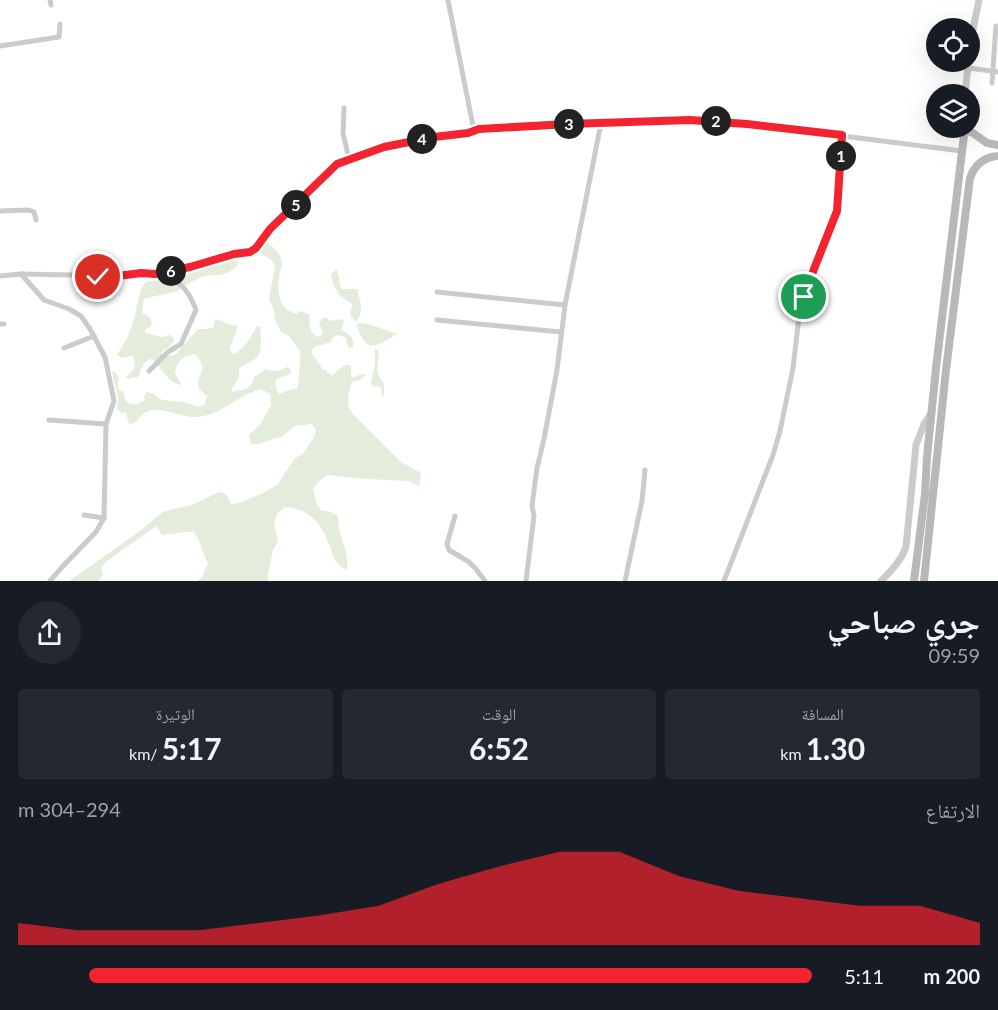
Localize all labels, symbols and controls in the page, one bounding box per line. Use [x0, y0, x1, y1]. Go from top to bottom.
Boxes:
map controls [926, 18, 980, 138]
button: locate [926, 18, 980, 72]
button: layers [926, 84, 980, 138]
pin: 2 [701, 106, 731, 136]
pin: 3 [554, 109, 584, 139]
text: 2 [711, 111, 721, 130]
text: 3 [564, 114, 574, 133]
pin: 4 [407, 124, 437, 154]
text: 4 [417, 129, 427, 148]
pin: 1 [826, 141, 856, 171]
text: 1 [836, 146, 846, 165]
pin: 5 [281, 190, 311, 220]
text: 5 [291, 195, 301, 214]
pin [72, 251, 123, 302]
pin: 6 [156, 256, 186, 286]
icon: check [81, 260, 114, 293]
text: 6 [166, 261, 176, 280]
pin [778, 271, 829, 322]
icon: arrive [787, 280, 820, 313]
text: جري صباحي [827, 600, 980, 640]
button: share [18, 601, 81, 664]
text: 09:59 [929, 643, 980, 667]
text: الوتيرة [156, 704, 195, 723]
text: الوقت [482, 704, 516, 723]
text: المسافة [801, 704, 844, 723]
text: 5:17 [162, 730, 222, 766]
text: 6:52 [469, 730, 529, 766]
text: 1.30 [806, 730, 865, 766]
text: /km [129, 744, 162, 763]
text: km [780, 744, 806, 763]
text: 294–304 m [18, 797, 121, 821]
text: الارتفاع [925, 798, 980, 822]
text: 5:11 [844, 964, 884, 988]
text: 200 m [924, 964, 980, 988]

